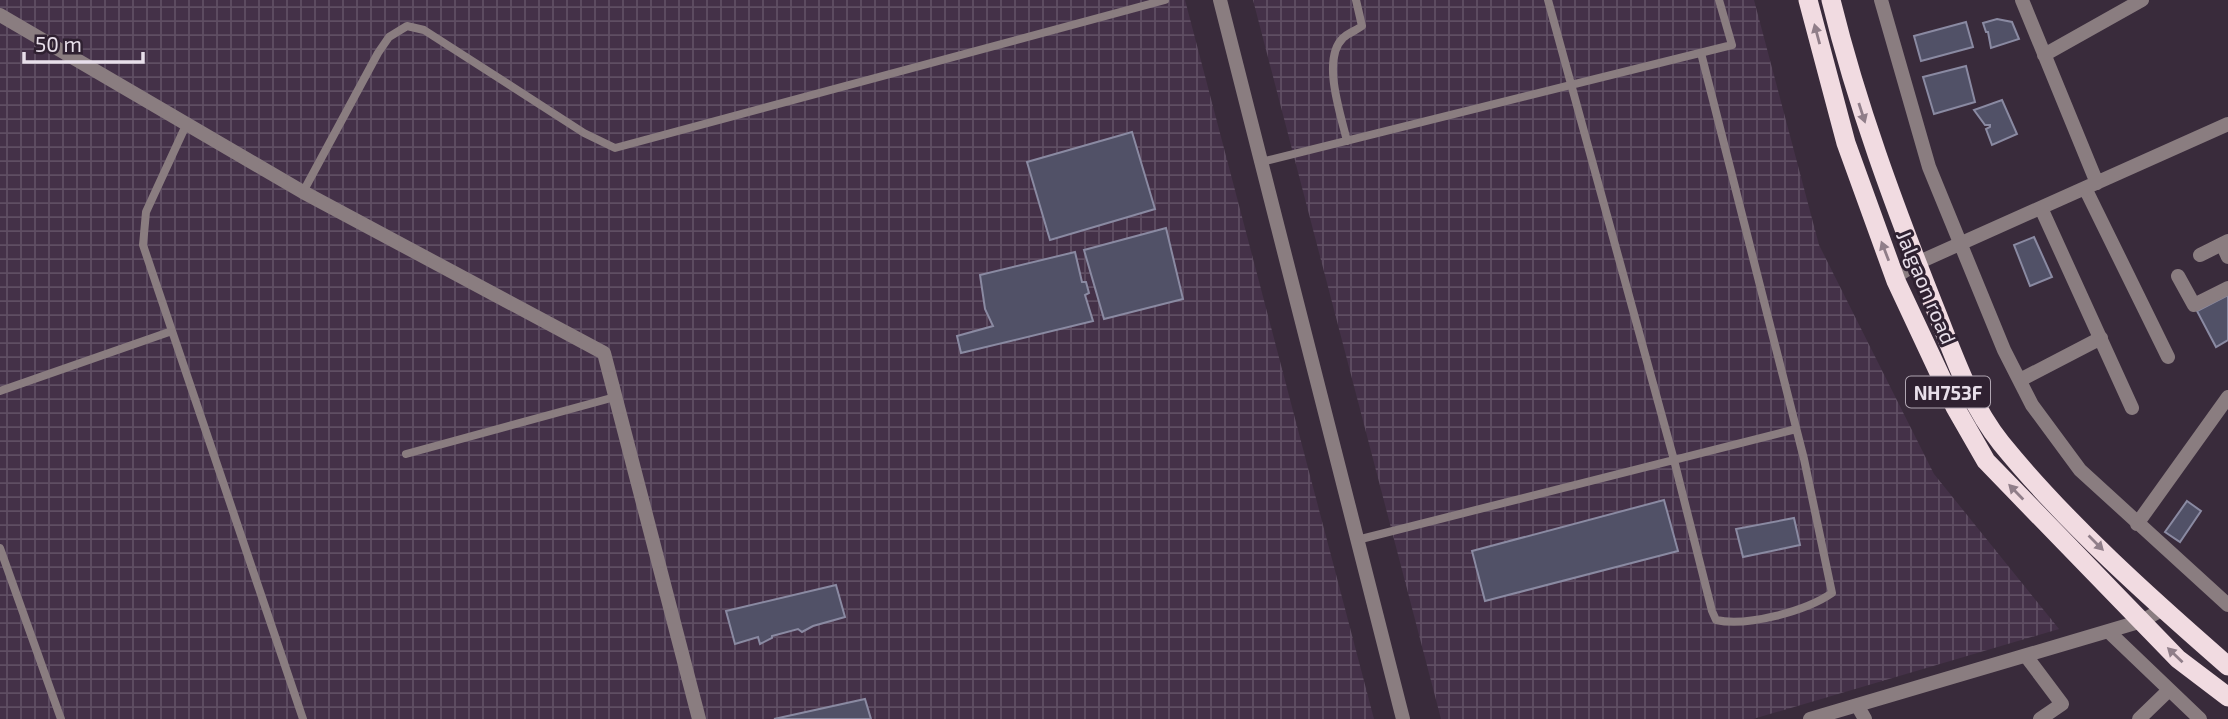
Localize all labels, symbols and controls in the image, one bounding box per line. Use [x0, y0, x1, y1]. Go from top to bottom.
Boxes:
scale bar [24, 21, 144, 65]
one-way arrow [1812, 23, 1822, 44]
text: 50 m [35, 31, 82, 56]
one-way arrow [1857, 103, 1868, 124]
street label: Jalgaon road [1892, 227, 1962, 347]
one-way arrow [1879, 240, 1890, 261]
road number: NH753F [1906, 376, 1990, 408]
one-way arrow [2008, 484, 2024, 500]
one-way arrow [2088, 535, 2104, 551]
one-way arrow [2167, 647, 2184, 663]

